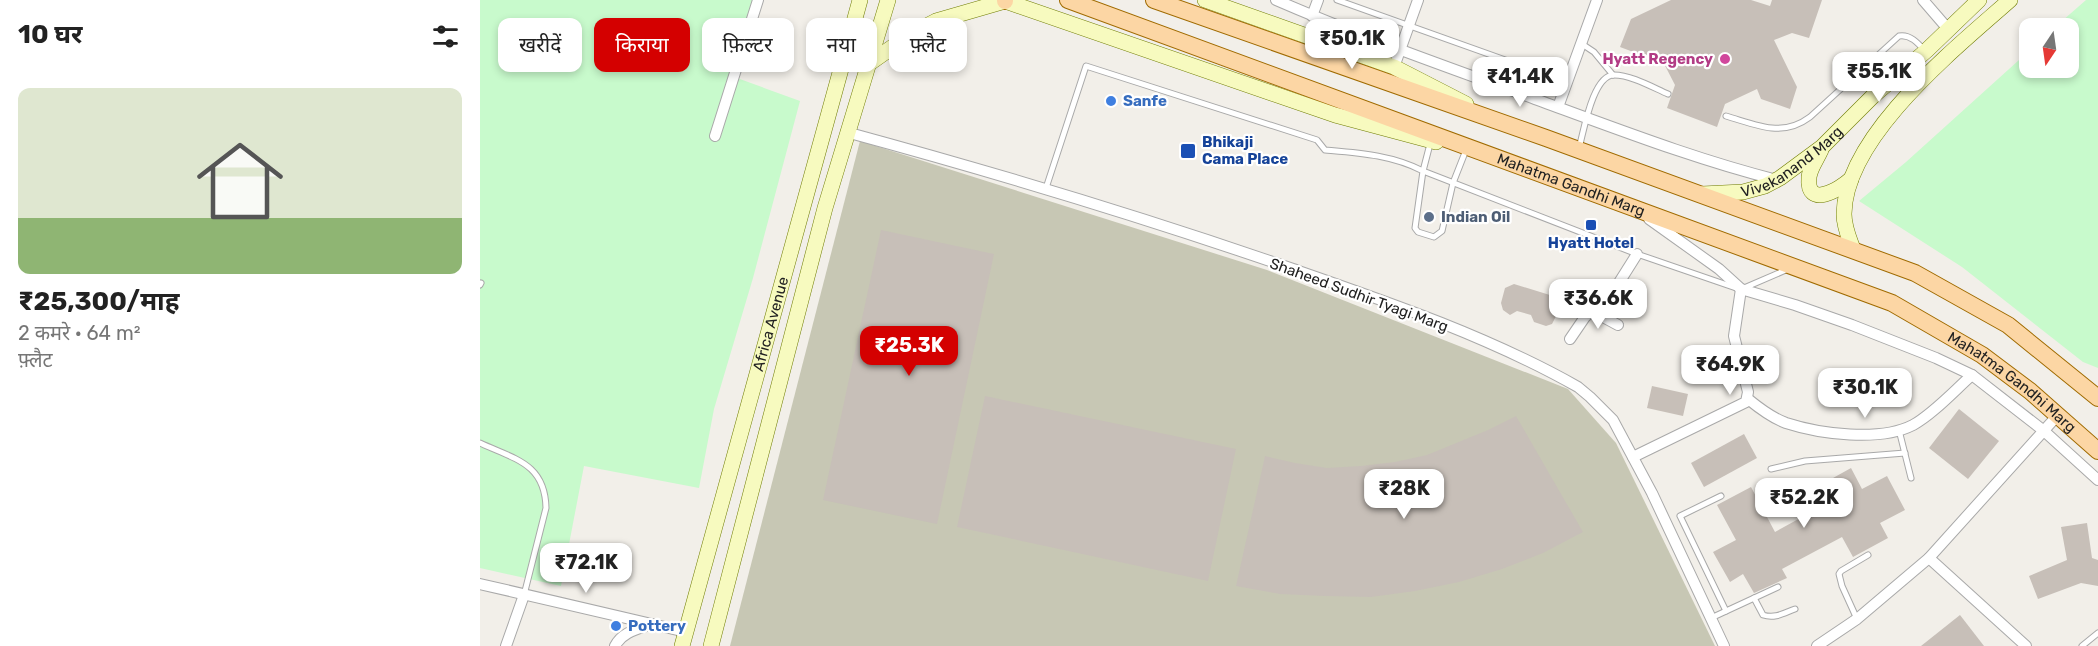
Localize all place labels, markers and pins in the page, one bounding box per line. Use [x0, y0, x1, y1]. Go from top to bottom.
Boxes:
pin: ₹50.1K [1303, 19, 1401, 70]
place label: Hyatt Regency [1602, 50, 1713, 68]
marker: Hyatt Regency [1718, 52, 1732, 66]
pin: ₹55.1K [1830, 52, 1928, 103]
pin: ₹41.4K [1471, 57, 1569, 108]
place label: Sanfe [1123, 92, 1167, 110]
marker: Sanfe [1104, 94, 1118, 108]
place label: Bhikaji Cama Place [1202, 133, 1288, 168]
marker: Bhikaji Cama Place [1179, 142, 1197, 160]
place label: Indian Oil [1441, 208, 1510, 226]
marker: Indian Oil [1422, 210, 1436, 224]
marker: Hyatt Hotel [1584, 218, 1598, 232]
place label: Hyatt Hotel [1548, 234, 1634, 252]
pin: ₹36.6K [1549, 279, 1647, 330]
pin: ₹25.3K [860, 326, 958, 377]
pin: ₹64.9K [1681, 345, 1779, 396]
pin: ₹30.1K [1816, 368, 1914, 419]
pin: ₹28K [1368, 469, 1440, 520]
pin: ₹52.2K [1755, 478, 1853, 529]
pin: ₹72.1K [537, 543, 635, 594]
place label: Pottery [628, 617, 686, 635]
marker: Pottery [609, 619, 623, 633]

